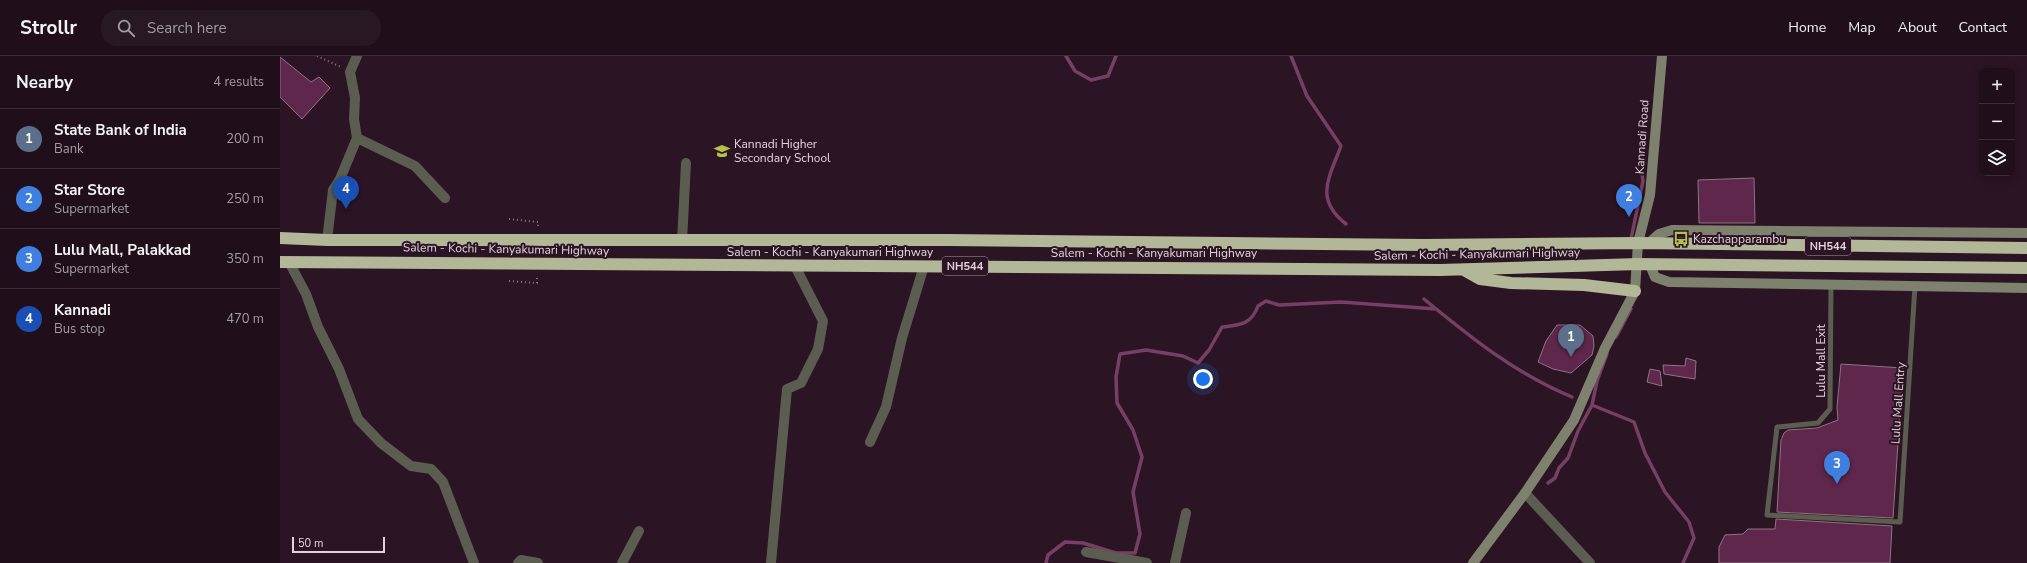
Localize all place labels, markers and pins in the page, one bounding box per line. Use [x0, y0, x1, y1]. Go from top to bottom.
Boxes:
place label: Kannadi Higher Secondary School [734, 136, 831, 166]
school or university icon: Kannadi Higher Secondary School [713, 142, 731, 160]
pin: 4 [333, 176, 359, 209]
pin: 2 [1616, 184, 1642, 217]
bus stop icon: Kazchapparambu [1672, 230, 1690, 248]
place label: Kazchapparambu [1693, 231, 1786, 247]
pin: 1 [1558, 324, 1584, 357]
pin: 3 [1824, 451, 1850, 484]

